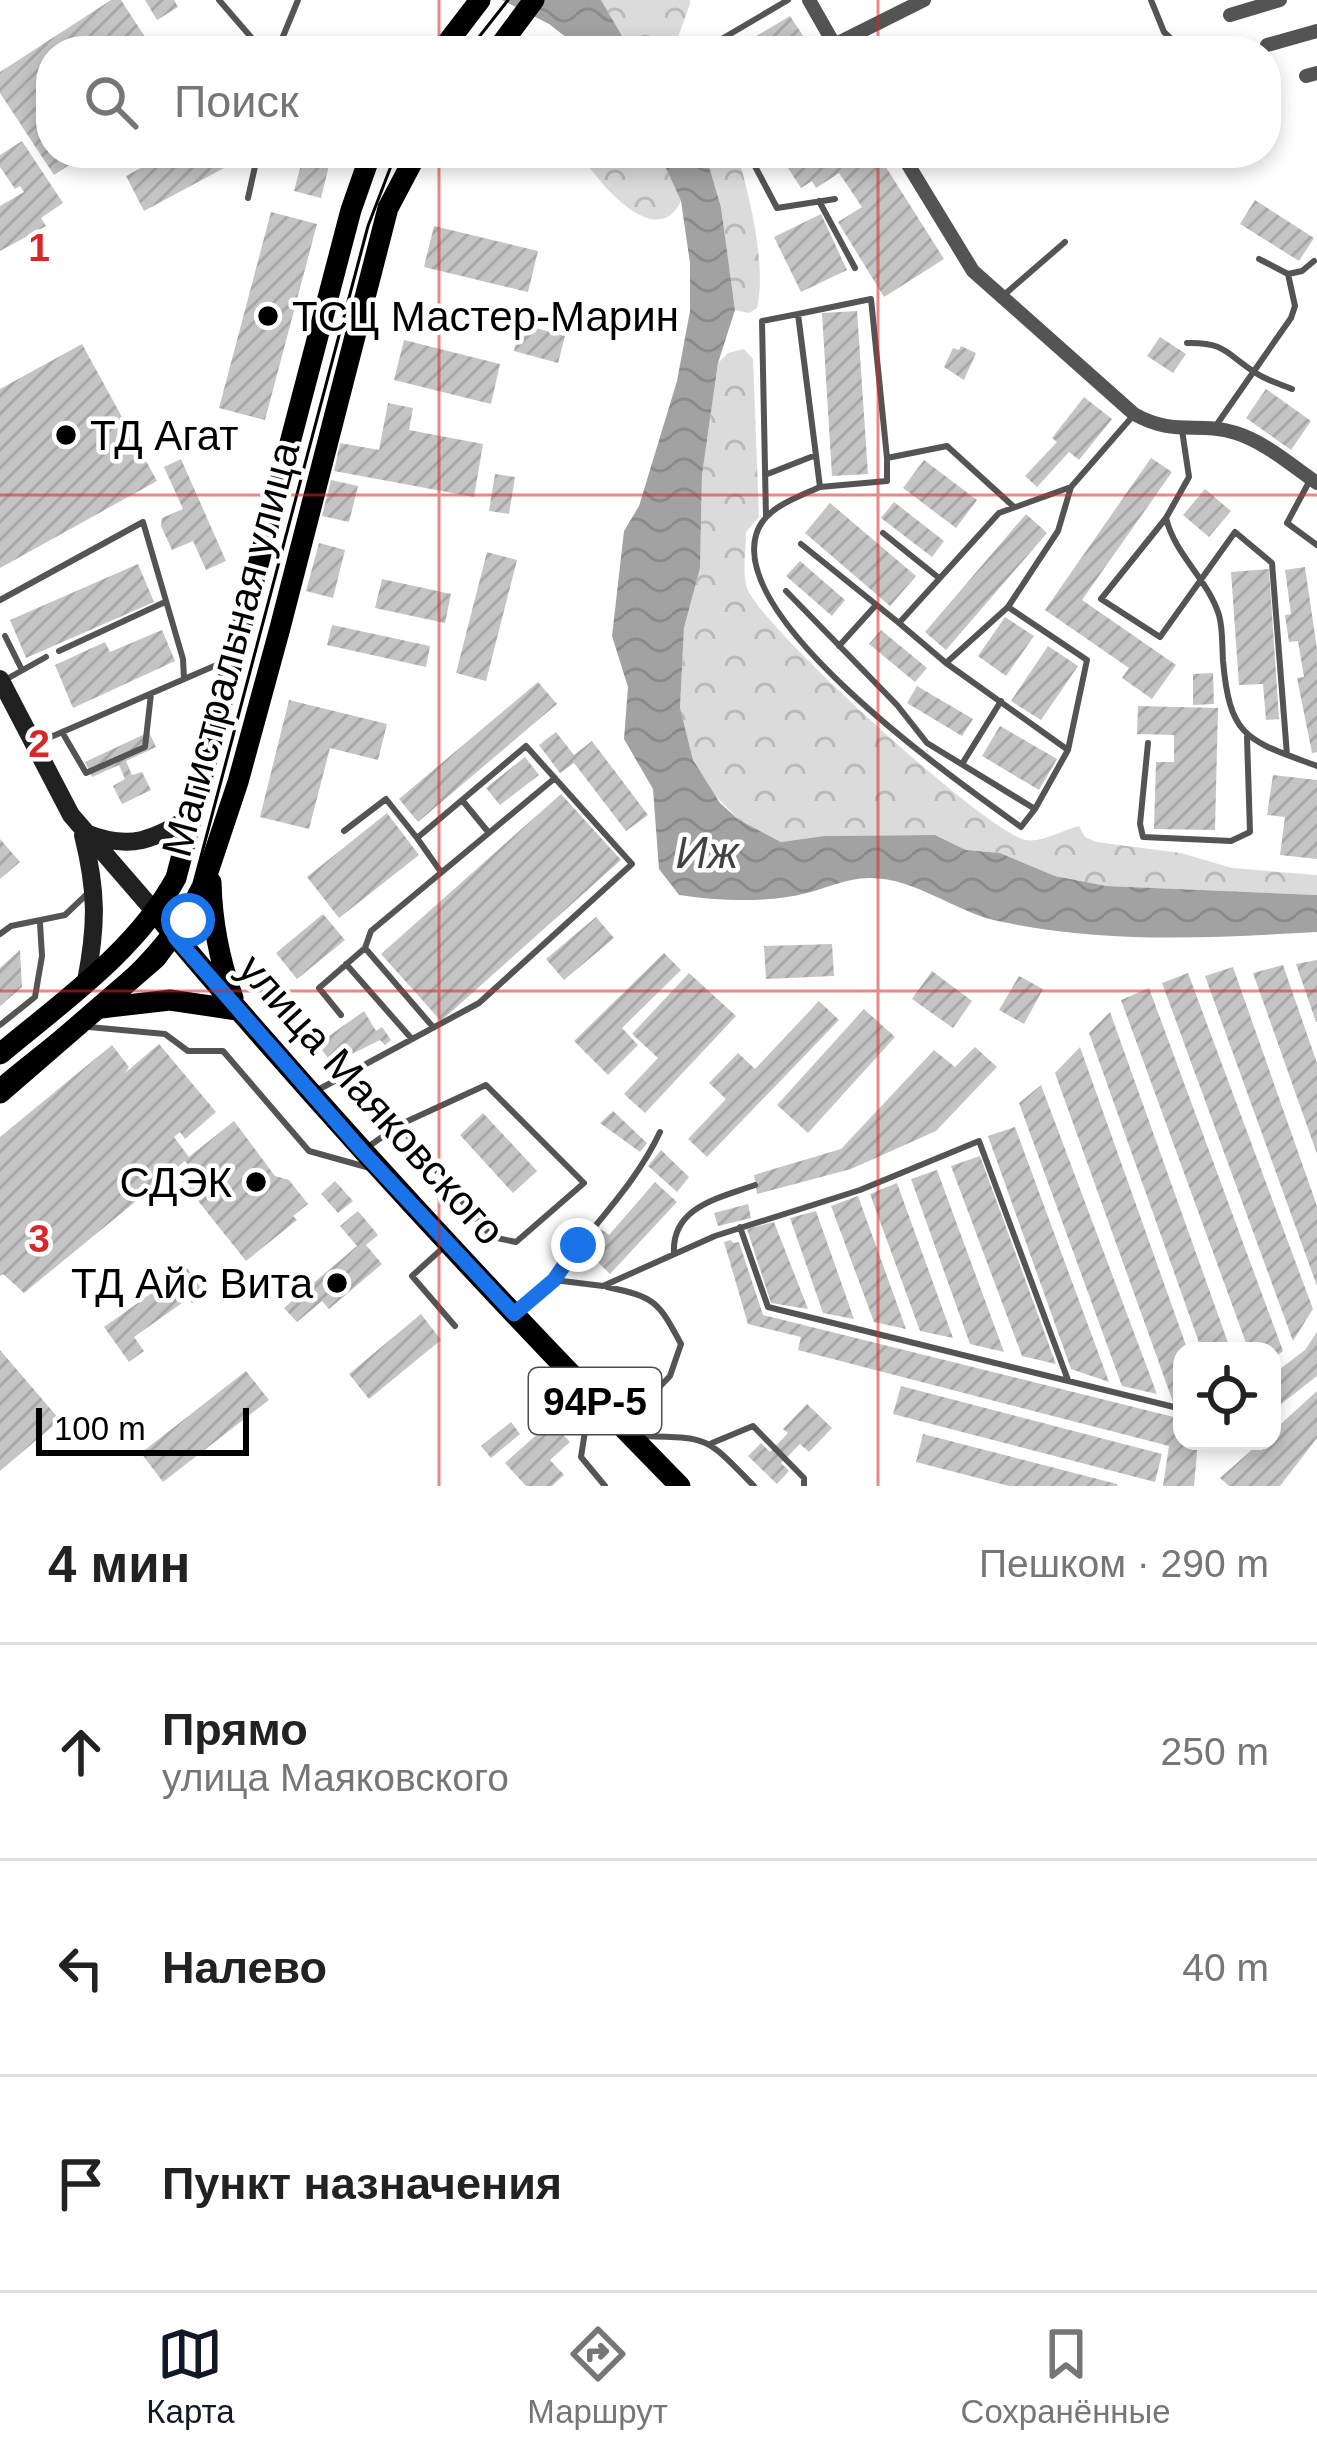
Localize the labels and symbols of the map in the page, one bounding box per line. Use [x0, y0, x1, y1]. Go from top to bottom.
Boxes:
text: 1 [28, 226, 50, 269]
place label: ТСЦ Мастер-Марин [292, 293, 679, 340]
marker: ТСЦ Мастер-Марин [255, 303, 281, 329]
place label: ТД Агат [90, 412, 238, 459]
marker: ТД Агат [53, 422, 79, 448]
street label: Магистральная улица [152, 436, 309, 862]
text: 2 [28, 722, 50, 765]
water label: Иж [675, 827, 741, 878]
route start [161, 893, 215, 947]
street label: улица Маяковского [229, 945, 514, 1254]
place label: СДЭК [119, 1159, 233, 1206]
marker: СДЭК [243, 1169, 269, 1195]
text: 3 [28, 1217, 50, 1260]
route end [551, 1218, 605, 1272]
place label: ТД Айс Вита [71, 1260, 314, 1307]
marker: ТД Айс Вита [324, 1270, 350, 1296]
road number: 94Р-5 [529, 1368, 661, 1434]
scale bar [36, 1402, 249, 1455]

